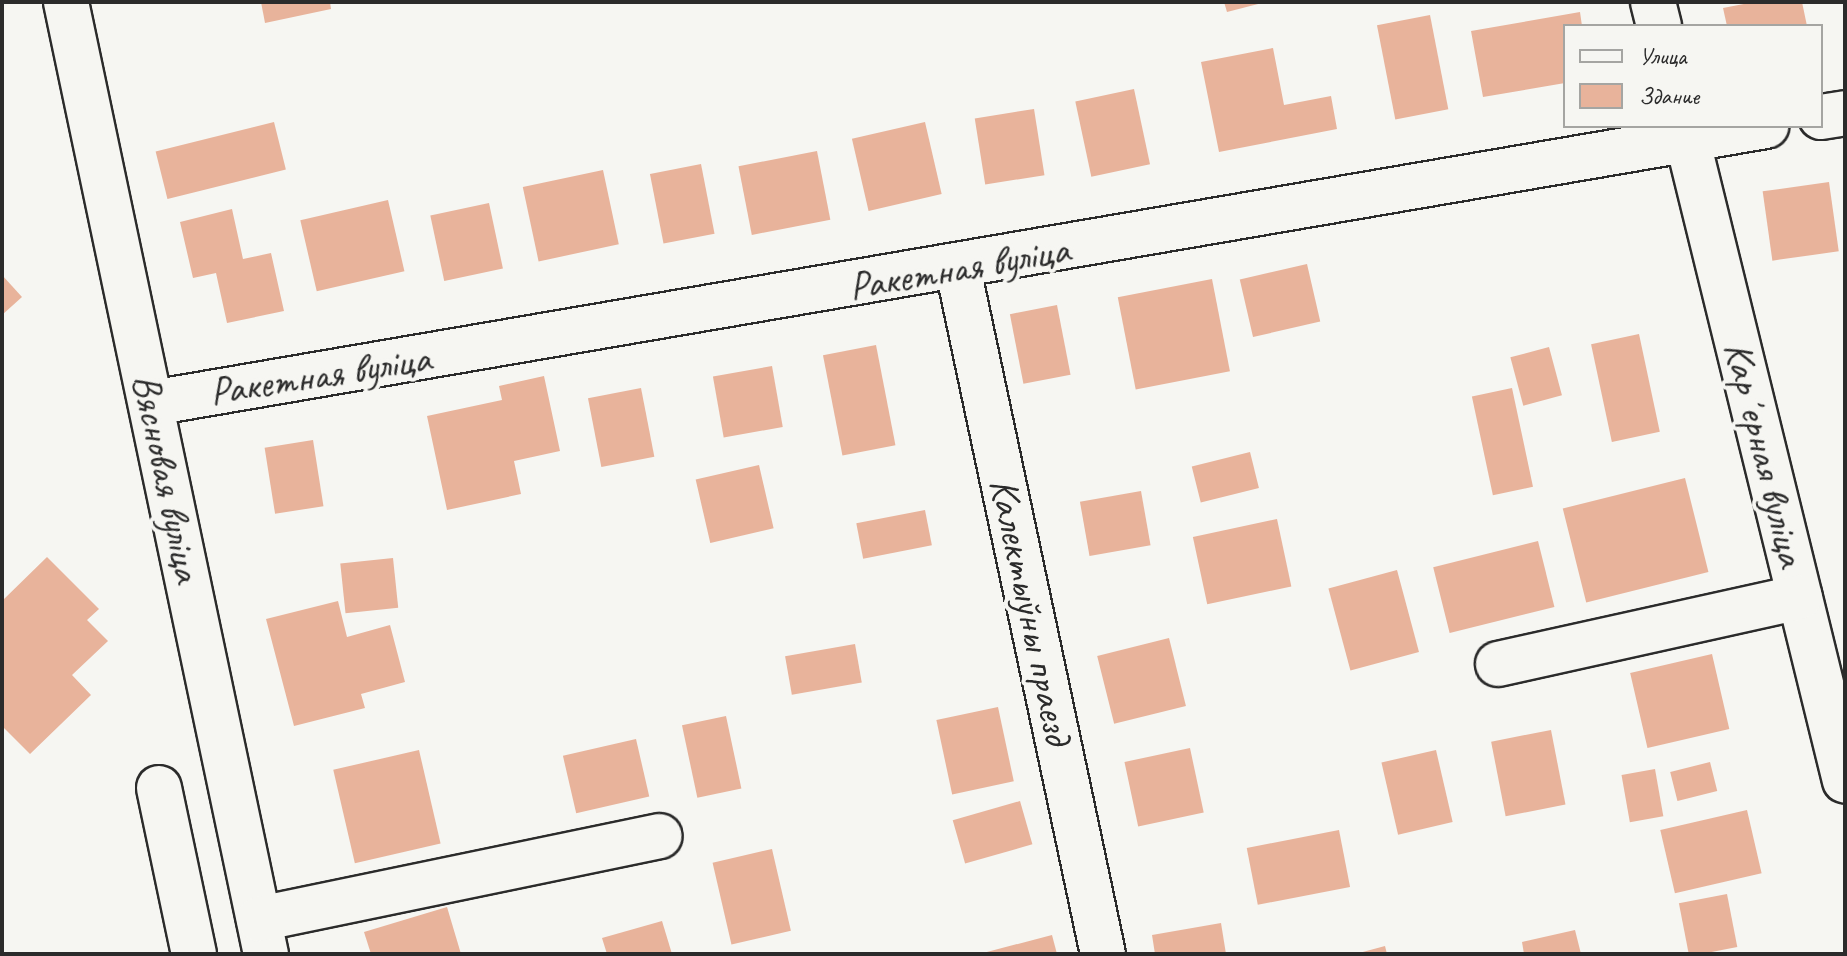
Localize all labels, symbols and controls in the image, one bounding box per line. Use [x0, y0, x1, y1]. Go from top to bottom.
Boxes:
legend [1563, 24, 1823, 128]
text: Улица [1639, 41, 1687, 71]
text: Здание [1639, 81, 1699, 111]
street label: Ракетная вуліца [845, 225, 1073, 311]
street label: Ракетная вуліца [206, 334, 434, 416]
street label: Карʼерная вуліца [1714, 338, 1816, 570]
street label: Вясновая вуліца [122, 370, 212, 586]
street label: Калектыўны праезд [979, 474, 1083, 748]

